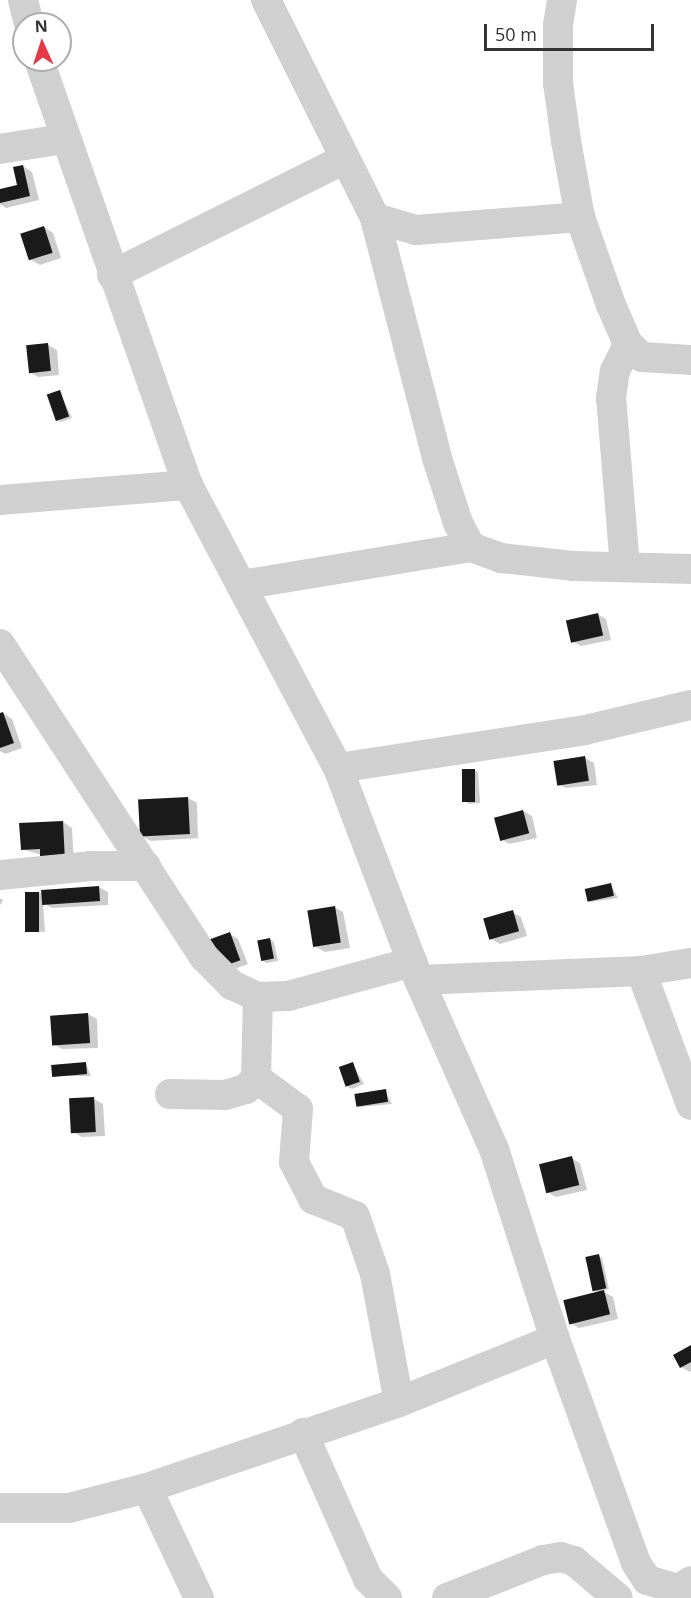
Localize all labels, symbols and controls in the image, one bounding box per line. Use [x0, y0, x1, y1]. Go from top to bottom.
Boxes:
north arrow [12, 12, 72, 72]
scale bar [487, 12, 656, 50]
text: N [34, 15, 48, 37]
text: 50 m [495, 22, 537, 46]

